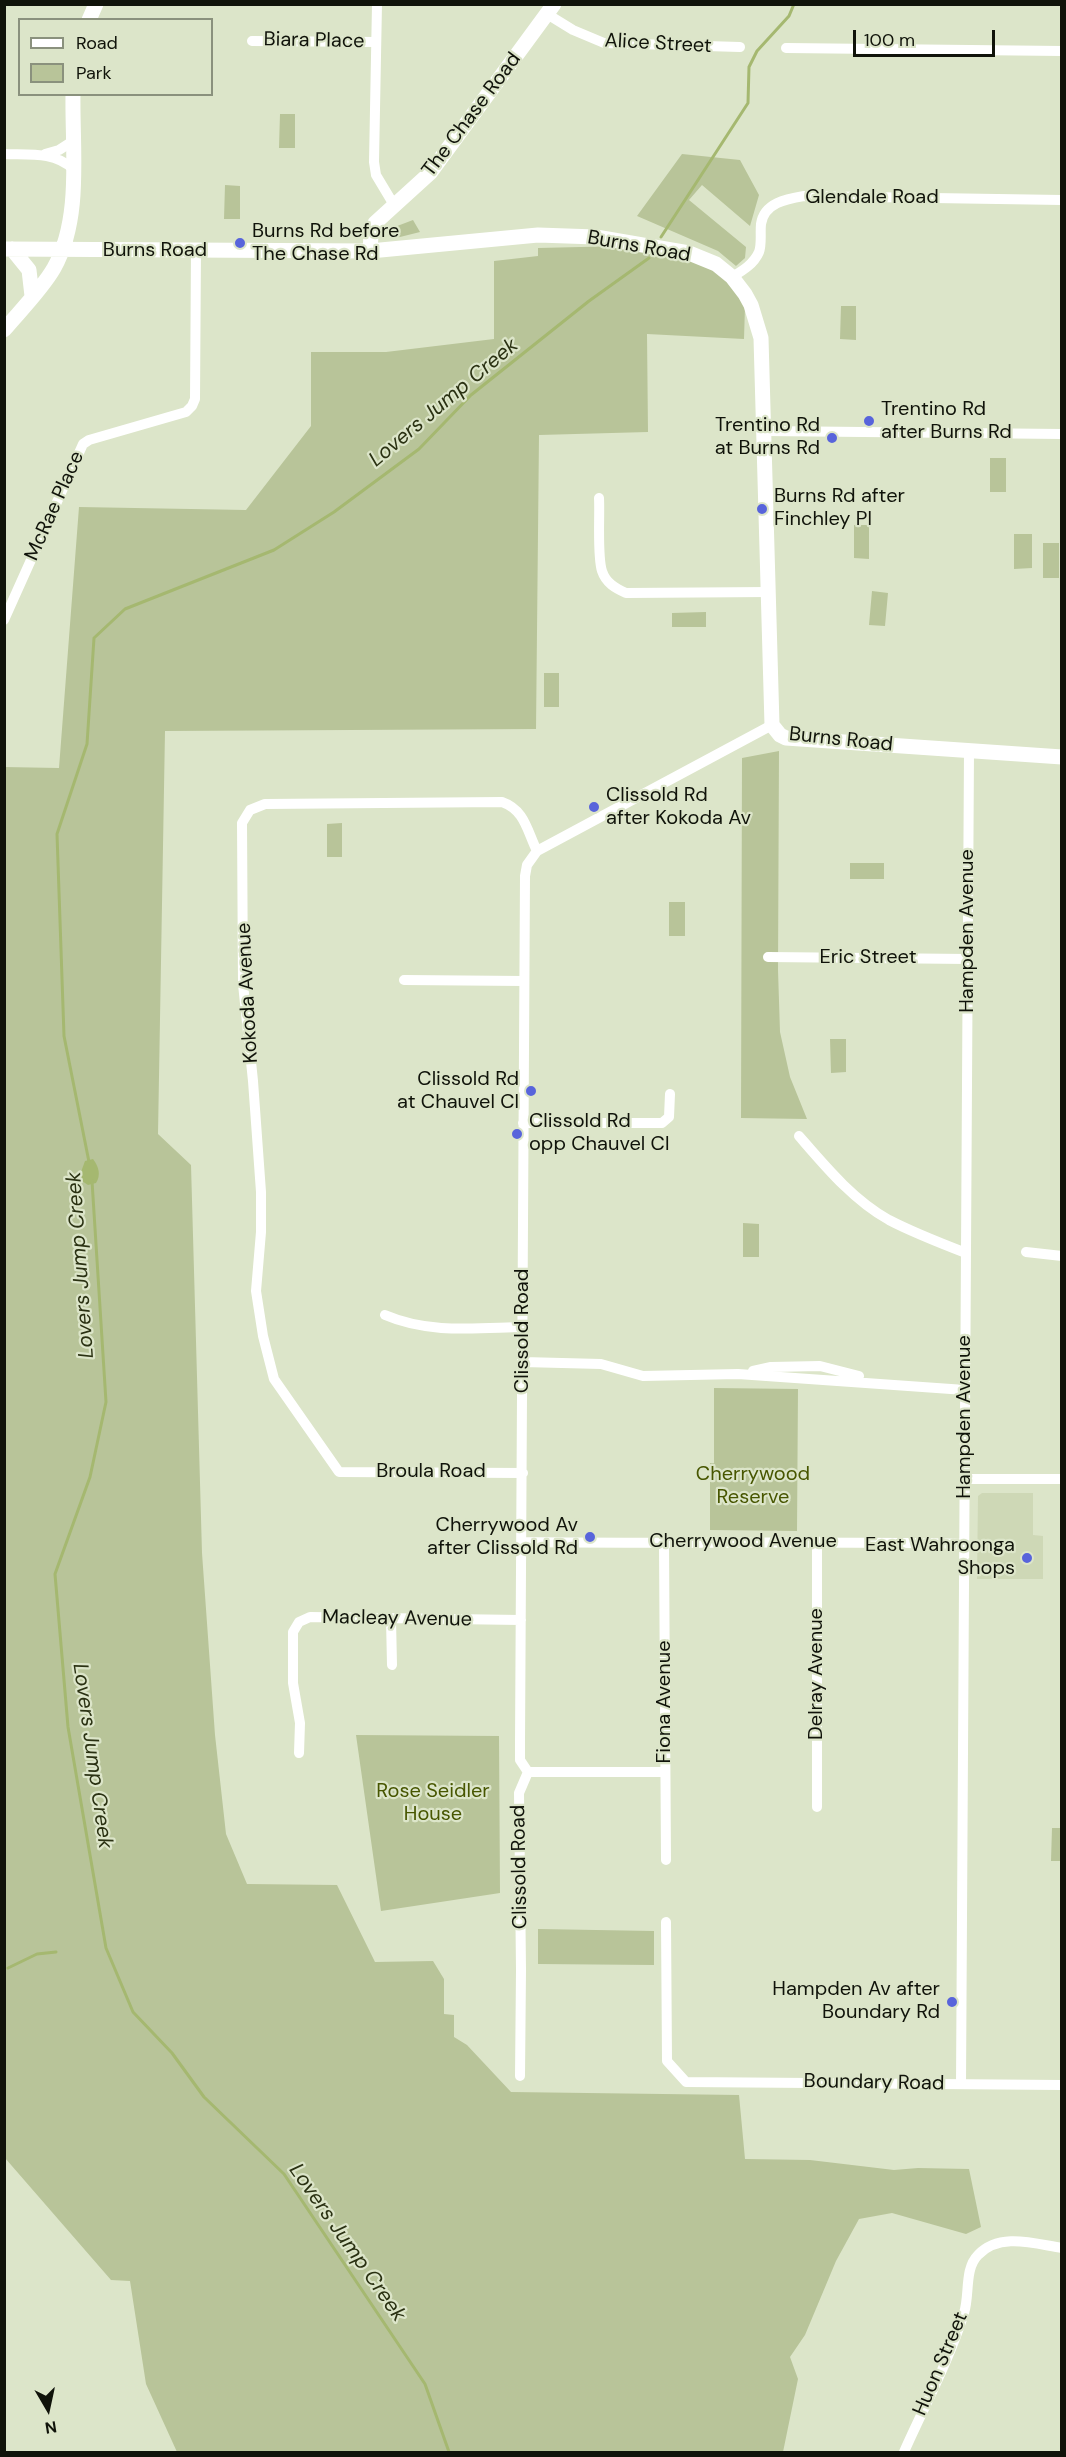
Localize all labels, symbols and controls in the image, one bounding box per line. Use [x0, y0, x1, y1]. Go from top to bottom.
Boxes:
legend [18, 18, 213, 96]
scale bar [856, 18, 998, 56]
street label: Biara Place [263, 28, 365, 54]
text: 100 m [864, 28, 915, 52]
street label: Alice Street [604, 29, 712, 59]
text: Road [76, 31, 118, 55]
street label: The Chase Road [417, 48, 527, 182]
text: Park [76, 61, 112, 85]
street label: Glendale Road [805, 186, 939, 210]
place label: Burns Rd before The Chase Rd [252, 220, 399, 267]
street label: Burns Road [586, 226, 692, 268]
marker: Burns Rd before The Chase Rd [233, 236, 247, 250]
street label: Burns Road [103, 239, 207, 263]
water label: Lovers Jump Creek [364, 333, 524, 473]
place label: Trentino Rd after Burns Rd [881, 398, 1012, 445]
place label: Trentino Rd at Burns Rd [715, 414, 820, 461]
marker: Trentino Rd after Burns Rd [862, 414, 876, 428]
marker: Trentino Rd at Burns Rd [825, 431, 839, 445]
street label: McRae Place [20, 448, 90, 564]
place label: Burns Rd after Finchley Pl [774, 485, 905, 532]
marker: Burns Rd after Finchley Pl [755, 502, 769, 516]
street label: Burns Road [788, 723, 894, 757]
place label: Clissold Rd after Kokoda Av [606, 784, 751, 831]
marker: Clissold Rd after Kokoda Av [587, 800, 601, 814]
street label: Hampden Avenue [956, 849, 980, 1013]
street label: Kokoda Avenue [232, 922, 264, 1064]
street label: Eric Street [820, 946, 916, 970]
place label: Clissold Rd at Chauvel Cl [397, 1068, 519, 1115]
marker: Clissold Rd at Chauvel Cl [524, 1084, 538, 1098]
place label: Clissold Rd opp Chauvel Cl [529, 1110, 669, 1157]
marker: Clissold Rd opp Chauvel Cl [510, 1127, 524, 1141]
water label: Lovers Jump Creek [62, 1171, 100, 1359]
street label: Clissold Road [511, 1269, 535, 1393]
street label: Hampden Avenue [953, 1335, 977, 1499]
street label: Broula Road [376, 1460, 486, 1484]
park label: Cherrywood Reserve [696, 1463, 810, 1510]
place label: Cherrywood Av after Clissold Rd [427, 1514, 578, 1561]
marker: Cherrywood Av after Clissold Rd [583, 1530, 597, 1544]
street label: Cherrywood Avenue [649, 1530, 837, 1554]
place label: East Wahroonga Shops [865, 1534, 1015, 1581]
marker: East Wahroonga Shops [1020, 1551, 1034, 1565]
street label: Macleay Avenue [322, 1606, 472, 1632]
street label: Delray Avenue [805, 1608, 829, 1740]
street label: Fiona Avenue [653, 1641, 677, 1763]
water label: Lovers Jump Creek [67, 1662, 117, 1850]
park label: Rose Seidler House [376, 1780, 490, 1827]
street label: Clissold Road [507, 1805, 533, 1929]
place label: Hampden Av after Boundary Rd [772, 1978, 940, 2025]
marker: Hampden Av after Boundary Rd [945, 1995, 959, 2009]
street label: Boundary Road [803, 2070, 945, 2096]
water label: Lovers Jump Creek [283, 2159, 411, 2327]
street label: Huon Street [908, 2308, 974, 2420]
north arrow [18, 2379, 78, 2439]
text: N [43, 2416, 58, 2439]

